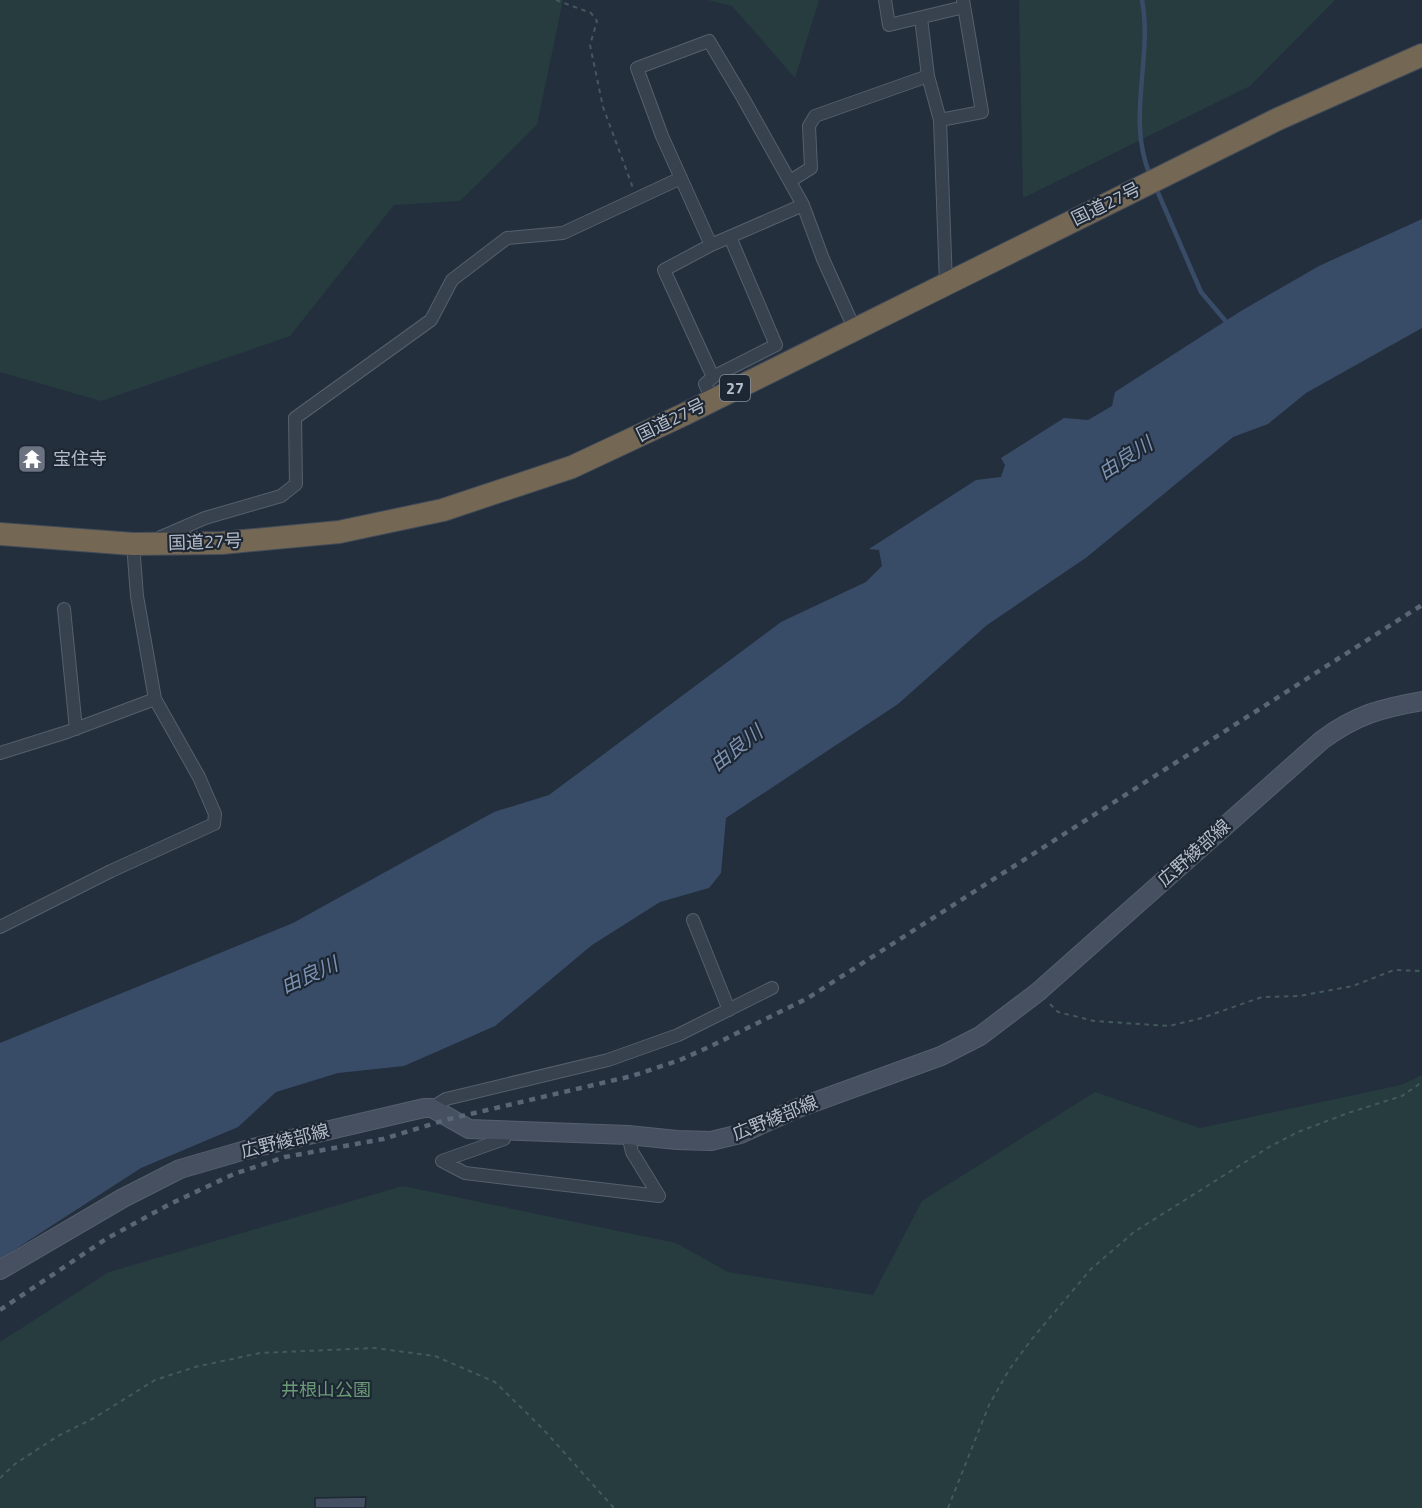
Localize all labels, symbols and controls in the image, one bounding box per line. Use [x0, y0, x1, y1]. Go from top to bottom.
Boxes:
street label: 国道27号 [1067, 175, 1145, 232]
road number: 27 [720, 375, 750, 401]
street label: 国道27号 [632, 391, 710, 448]
water label: 由良川 [1091, 427, 1160, 487]
temple icon: 宝住寺 [16, 443, 48, 475]
place label: 宝住寺 [53, 445, 107, 472]
street label: 国道27号 [167, 527, 243, 556]
water label: 由良川 [703, 716, 770, 778]
street label: 広野綾部線 [1151, 812, 1236, 893]
water label: 由良川 [275, 947, 344, 1001]
street label: 広野綾部線 [728, 1088, 822, 1147]
street label: 広野綾部線 [238, 1117, 332, 1165]
park label: 井根山公園 [281, 1376, 371, 1403]

